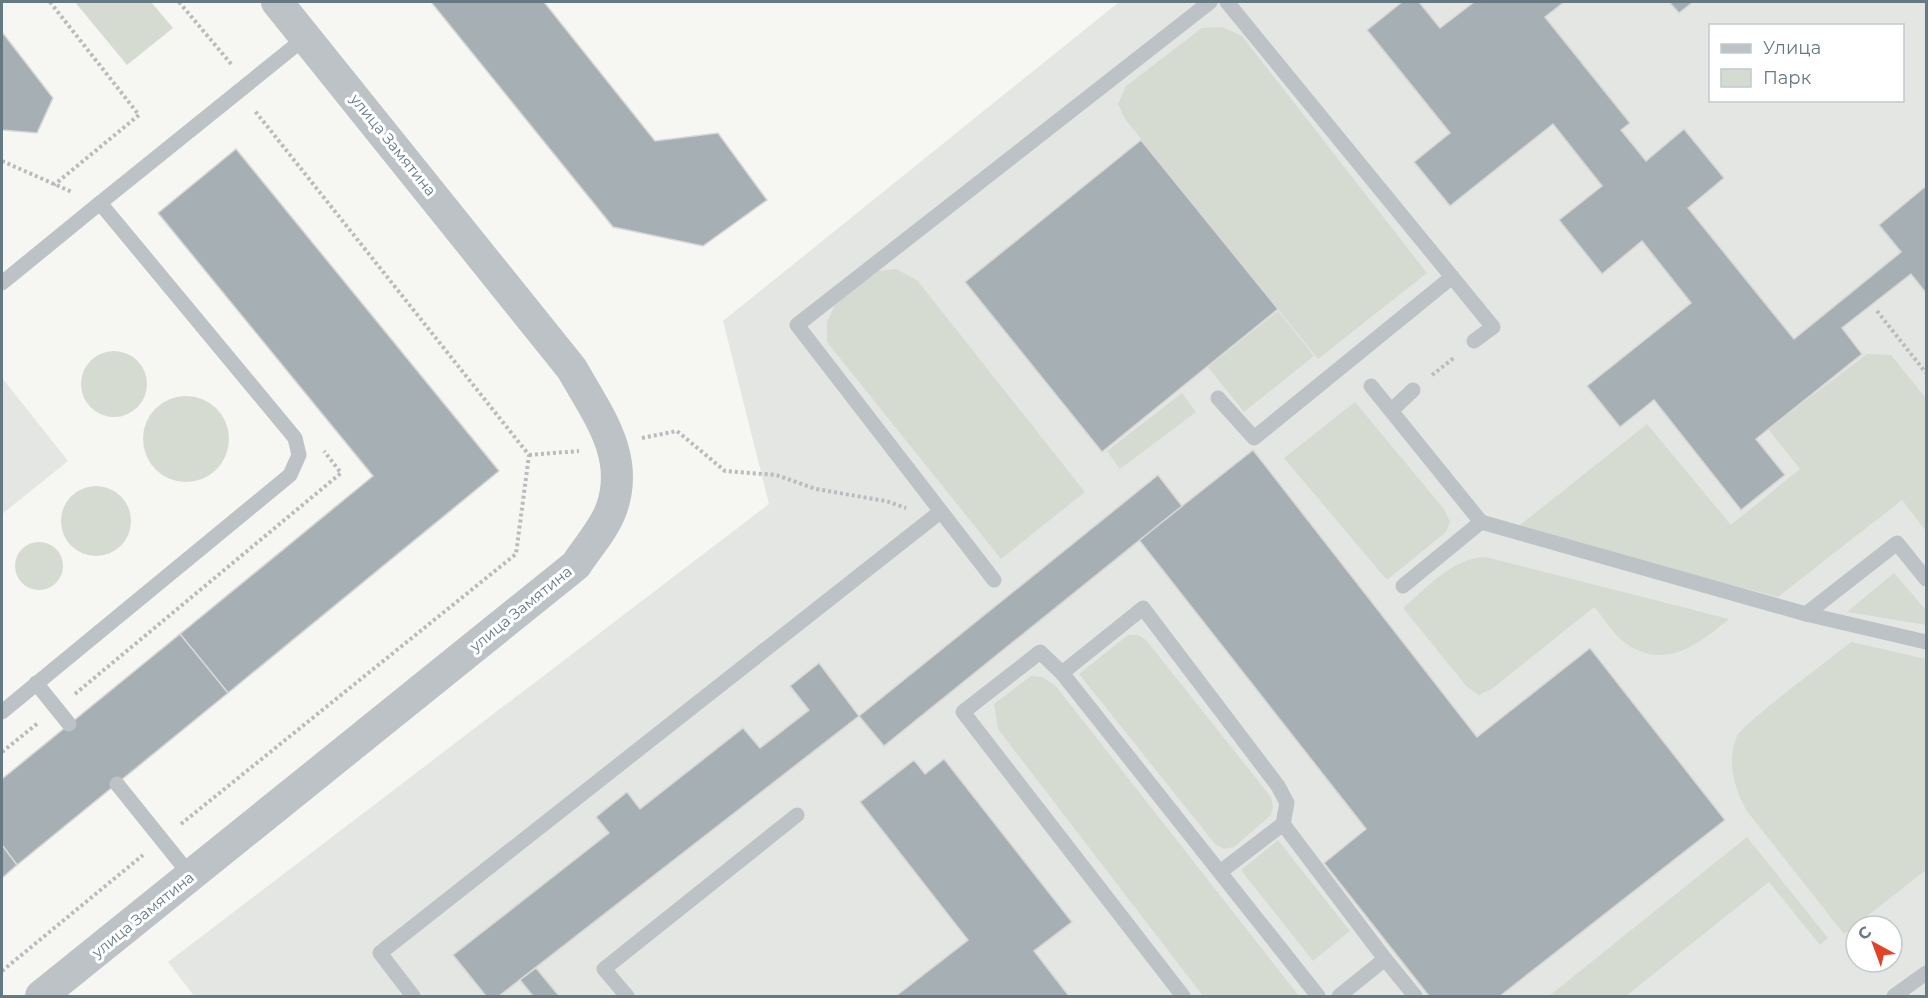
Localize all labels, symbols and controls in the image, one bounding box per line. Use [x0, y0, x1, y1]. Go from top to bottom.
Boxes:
legend [1709, 24, 1904, 102]
text: Улица [1763, 37, 1821, 59]
text: Парк [1763, 67, 1812, 89]
street label: улица Замятина [346, 89, 440, 200]
street label: улица Замятина [465, 562, 576, 656]
street label: улица Замятина [87, 868, 198, 962]
north arrow [1844, 914, 1904, 974]
text: С [1854, 922, 1875, 944]

